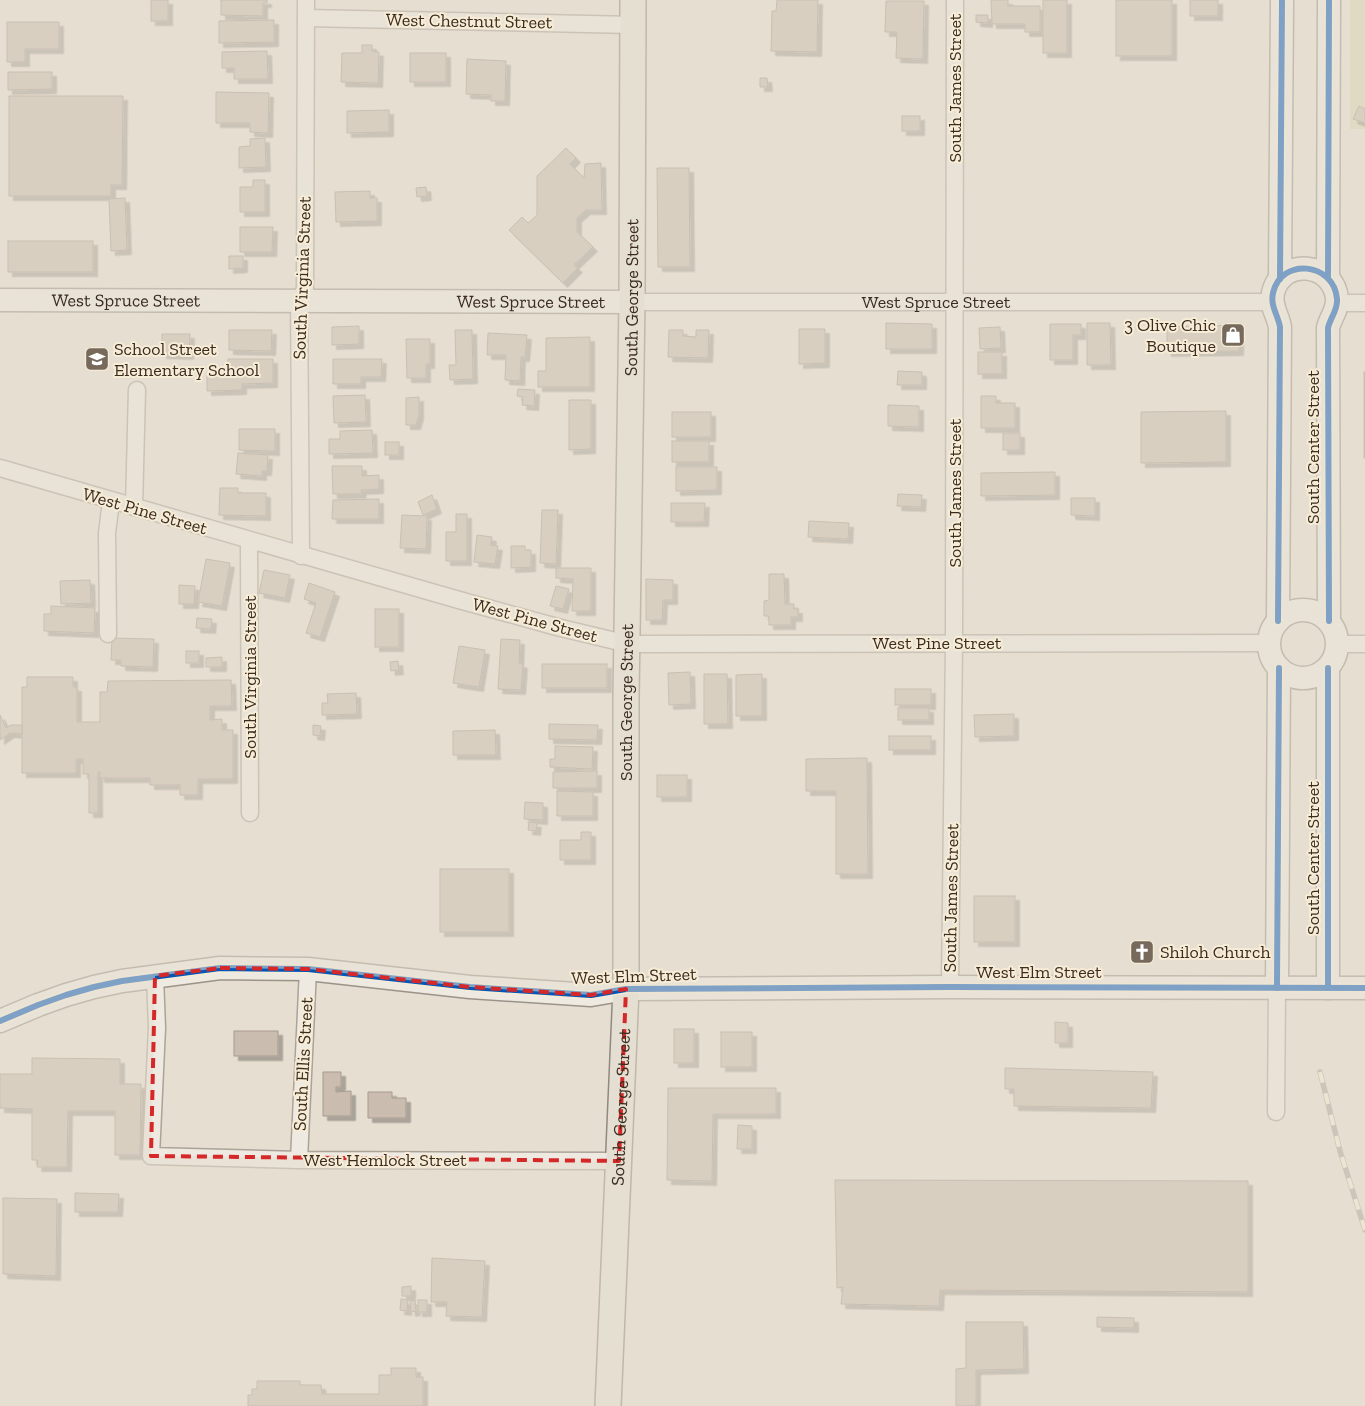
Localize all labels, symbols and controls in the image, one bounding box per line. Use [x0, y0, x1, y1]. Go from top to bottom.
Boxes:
street label: West Chestnut Street [386, 9, 553, 33]
street label: South James Street [944, 13, 966, 163]
street label: South Virginia Street [288, 196, 316, 360]
street label: South George Street [620, 218, 643, 376]
street label: West Spruce Street [52, 289, 201, 312]
street label: West Spruce Street [457, 290, 606, 313]
street label: West Spruce Street [862, 291, 1011, 313]
place label: 3 Olive Chic Boutique [1124, 314, 1216, 357]
shop icon: 3 Olive Chic Boutique [1220, 322, 1246, 348]
place label: School Street Elementary School [114, 338, 259, 381]
school or university icon: School Street Elementary School [84, 346, 110, 372]
street label: South Center Street [1302, 370, 1324, 524]
street label: South James Street [944, 418, 966, 568]
street label: West Pine Street [80, 483, 210, 539]
street label: West Pine Street [470, 593, 600, 647]
street label: South Virginia Street [239, 595, 261, 759]
street label: South George Street [615, 623, 638, 781]
street label: West Pine Street [873, 632, 1002, 654]
street label: South Center Street [1302, 781, 1324, 935]
street label: South James Street [939, 823, 963, 973]
church icon: Shiloh Church [1129, 939, 1155, 965]
place label: Shiloh Church [1160, 941, 1270, 963]
street label: West Elm Street [976, 961, 1102, 983]
street label: West Elm Street [571, 963, 697, 989]
street label: South Ellis Street [289, 996, 318, 1132]
street label: South George Street [607, 1028, 635, 1186]
street label: West Hemlock Street [303, 1149, 467, 1171]

